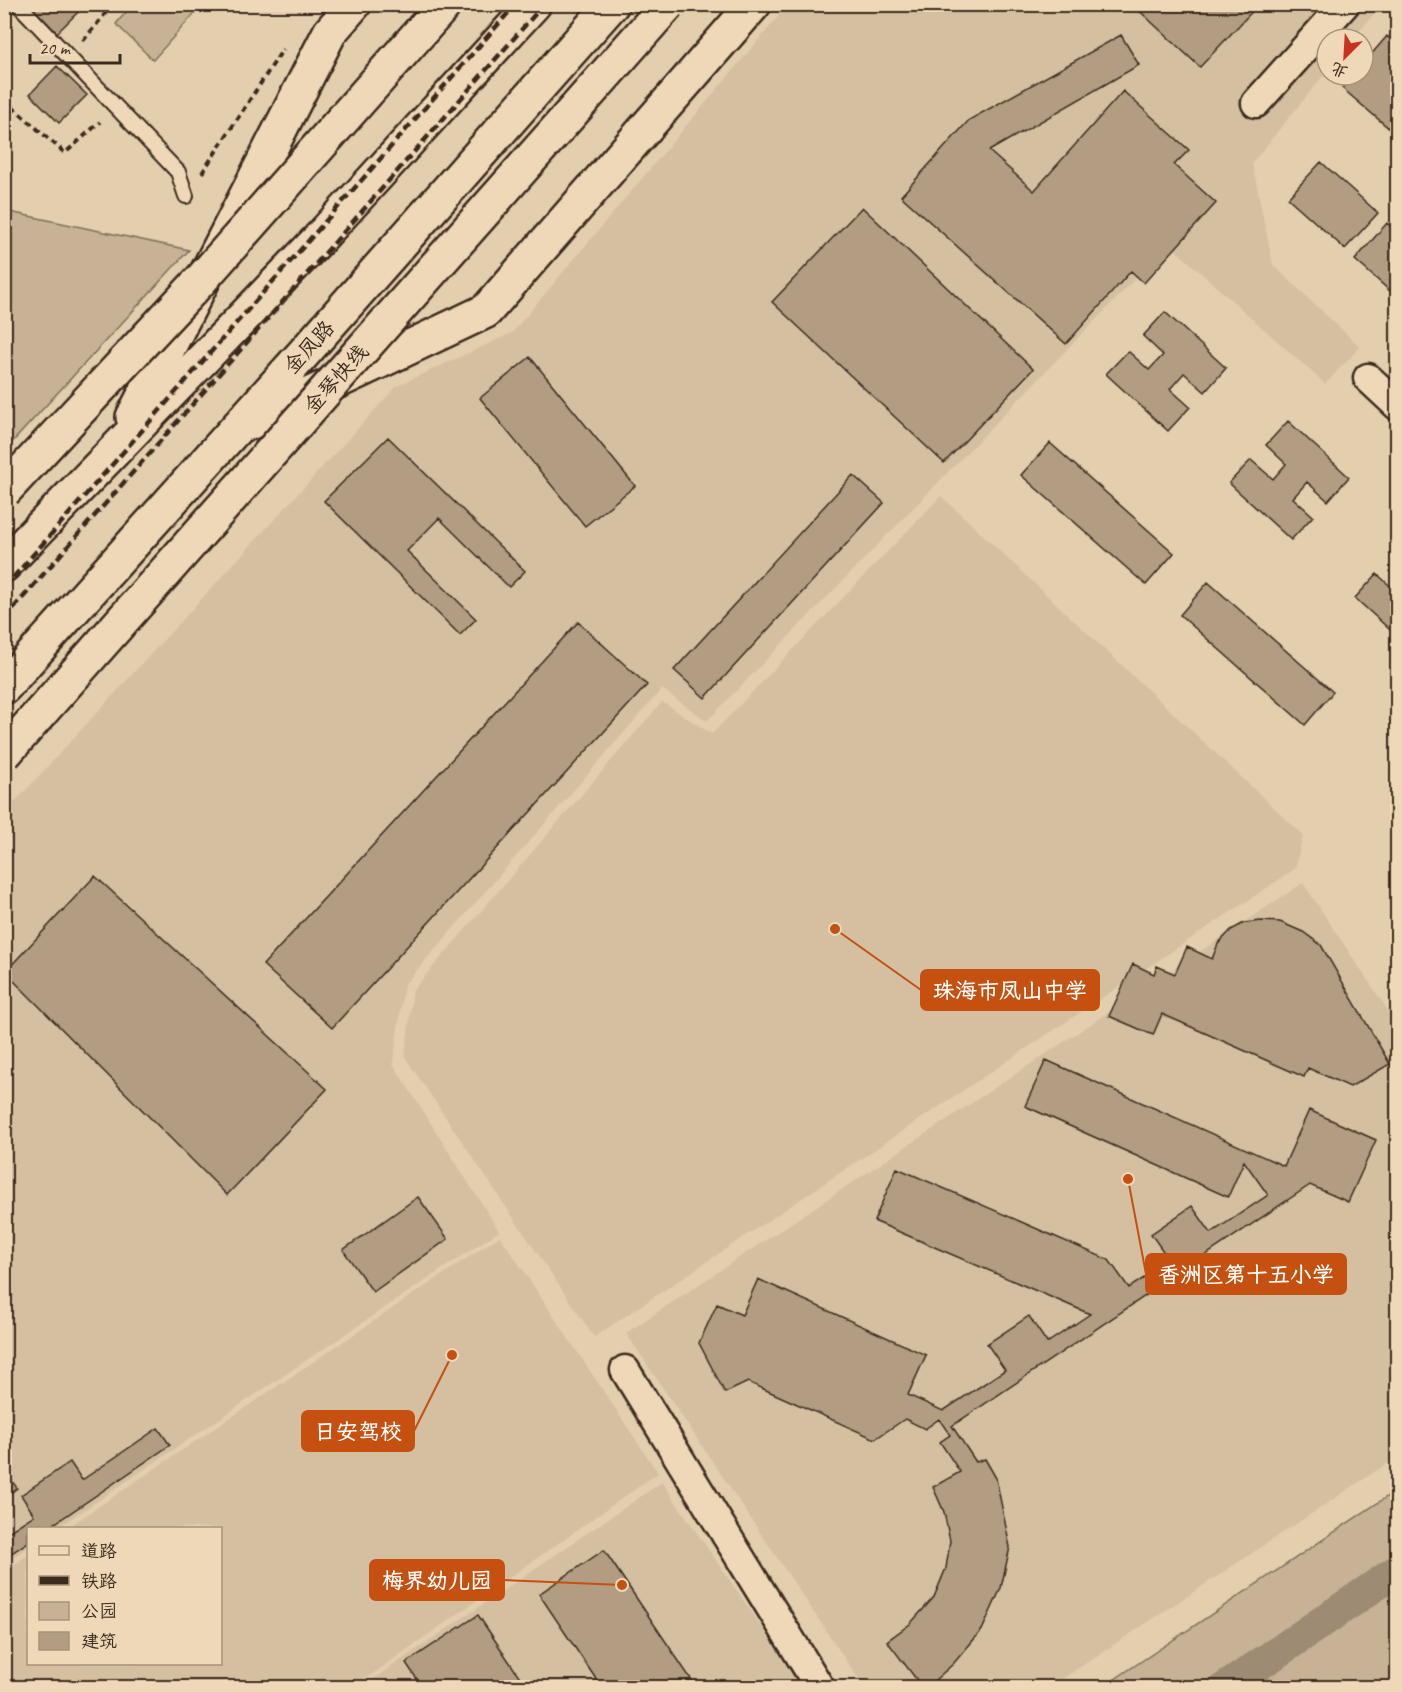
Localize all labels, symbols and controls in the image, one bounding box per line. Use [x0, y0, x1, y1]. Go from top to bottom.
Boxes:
scale bar [30, 27, 120, 65]
north arrow [1315, 27, 1375, 87]
text: 20 m [39, 37, 72, 59]
text: 北 [1328, 57, 1351, 82]
street label: 金凤路 [278, 315, 340, 379]
street label: 金琴快线 [298, 339, 374, 419]
callout: 珠海市凤山中学 [921, 970, 1099, 1010]
text: 珠海市凤山中学 [933, 977, 1087, 1005]
callout: 香洲区第十五小学 [1146, 1254, 1346, 1294]
text: 香洲区第十五小学 [1158, 1261, 1334, 1289]
callout: 日安驾校 [302, 1411, 414, 1451]
text: 日安驾校 [314, 1418, 402, 1446]
legend [27, 1527, 222, 1665]
text: 道路 [81, 1540, 117, 1562]
callout: 梅界幼儿园 [370, 1560, 504, 1600]
text: 梅界幼儿园 [382, 1567, 492, 1595]
text: 铁路 [81, 1570, 117, 1592]
text: 公园 [81, 1600, 117, 1622]
text: 建筑 [81, 1630, 117, 1652]

